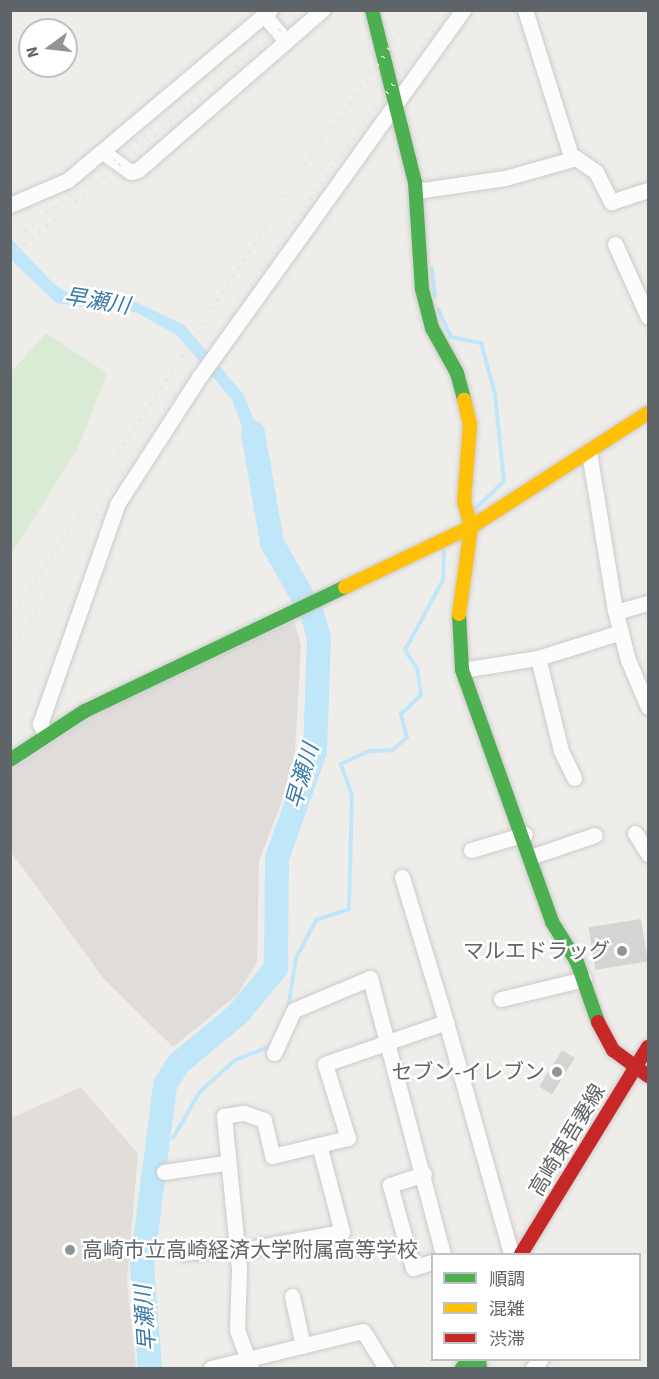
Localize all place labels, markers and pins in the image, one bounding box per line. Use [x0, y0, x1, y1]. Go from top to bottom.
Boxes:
place label: マルエドラッグ [463, 938, 610, 964]
marker: マルエドラッグ [615, 944, 629, 958]
place label: セブン-イレブン [391, 1059, 545, 1085]
marker: セブン-イレブン [550, 1065, 564, 1079]
place label: 高崎市立高崎経済大学附属高等学校 [82, 1237, 418, 1263]
marker: 高崎市立高崎経済大学附属高等学校 [63, 1243, 77, 1257]

